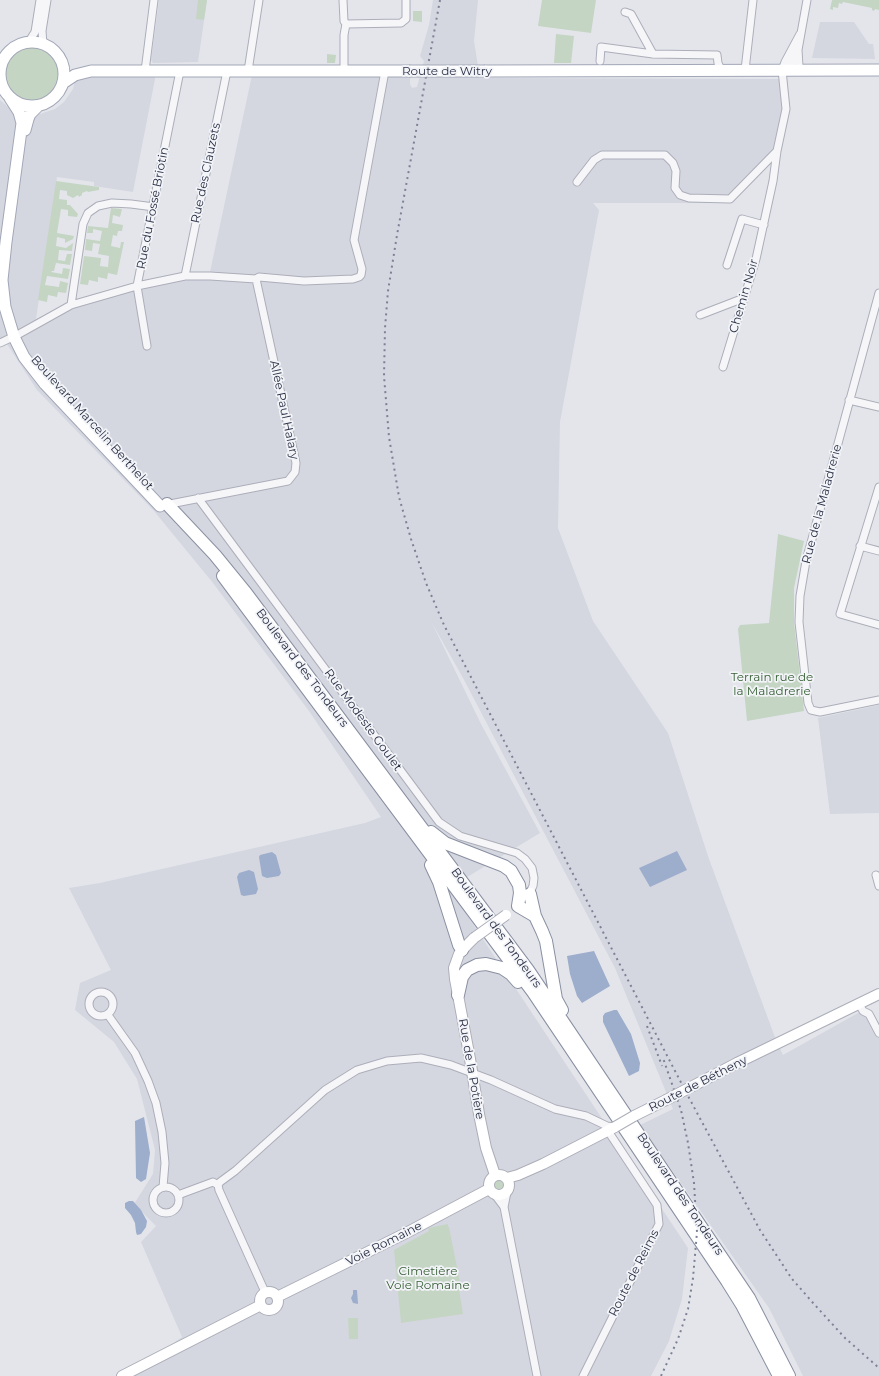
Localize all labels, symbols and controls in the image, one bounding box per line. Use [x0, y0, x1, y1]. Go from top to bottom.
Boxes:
street label: Route de Witry [402, 64, 492, 78]
street label: Rue des Clauzets [188, 121, 224, 225]
street label: Rue du Fossé Briotin [134, 146, 172, 270]
street label: Chemin Noir [727, 257, 761, 335]
street label: Boulevard Marcelin Berthelot [28, 353, 156, 493]
street label: Allée Paul Halary [266, 359, 302, 461]
street label: Rue de la Maladrerie [799, 443, 845, 565]
street label: Boulevard des Tondeurs [253, 606, 351, 730]
street label: Rue Modeste Goulet [321, 666, 405, 774]
park label: Terrain rue de la Maladrerie [731, 670, 813, 698]
street label: Boulevard des Tondeurs [448, 865, 544, 991]
street label: Rue de la Potière [455, 1017, 487, 1121]
street label: Route de Bétheny [646, 1053, 750, 1115]
street label: Boulevard des Tondeurs [634, 1130, 726, 1258]
street label: Voie Romaine [344, 1219, 424, 1269]
street label: Route de Reims [606, 1227, 662, 1319]
park label: Cimetière Voie Romaine [386, 1264, 470, 1292]

